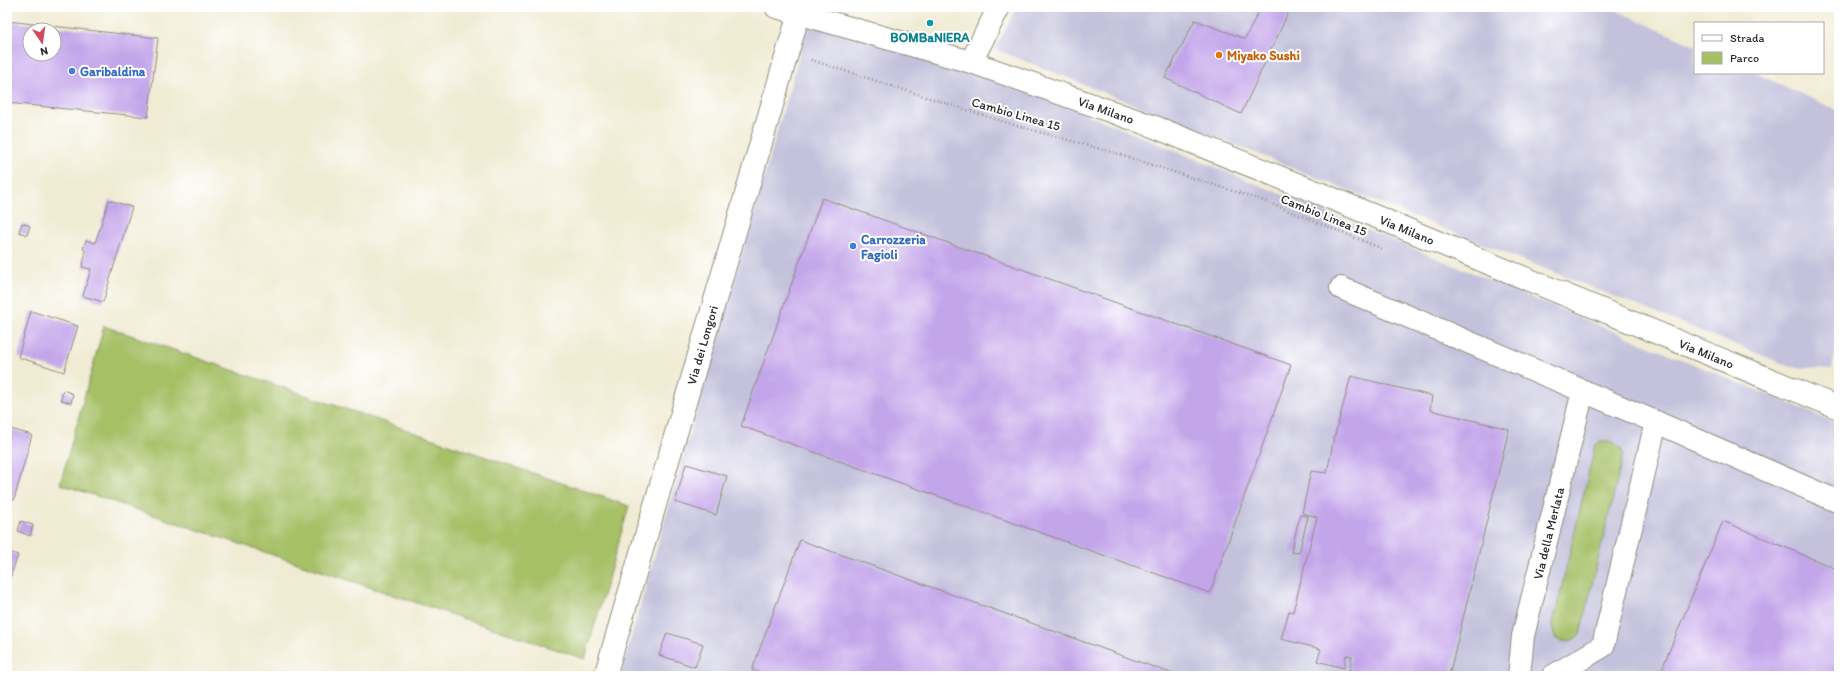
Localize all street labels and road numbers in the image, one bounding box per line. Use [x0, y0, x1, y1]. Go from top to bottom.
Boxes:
street label: Via Milano [1076, 93, 1136, 127]
street label: Cambio Linea 15 [970, 94, 1062, 134]
street label: Cambio Linea 15 [1279, 191, 1369, 239]
street label: Via Milano [1377, 212, 1437, 248]
street label: Via dei Longori [683, 303, 721, 386]
street label: Via Milano [1677, 335, 1737, 371]
street label: Via della Merlata [1530, 485, 1567, 581]

